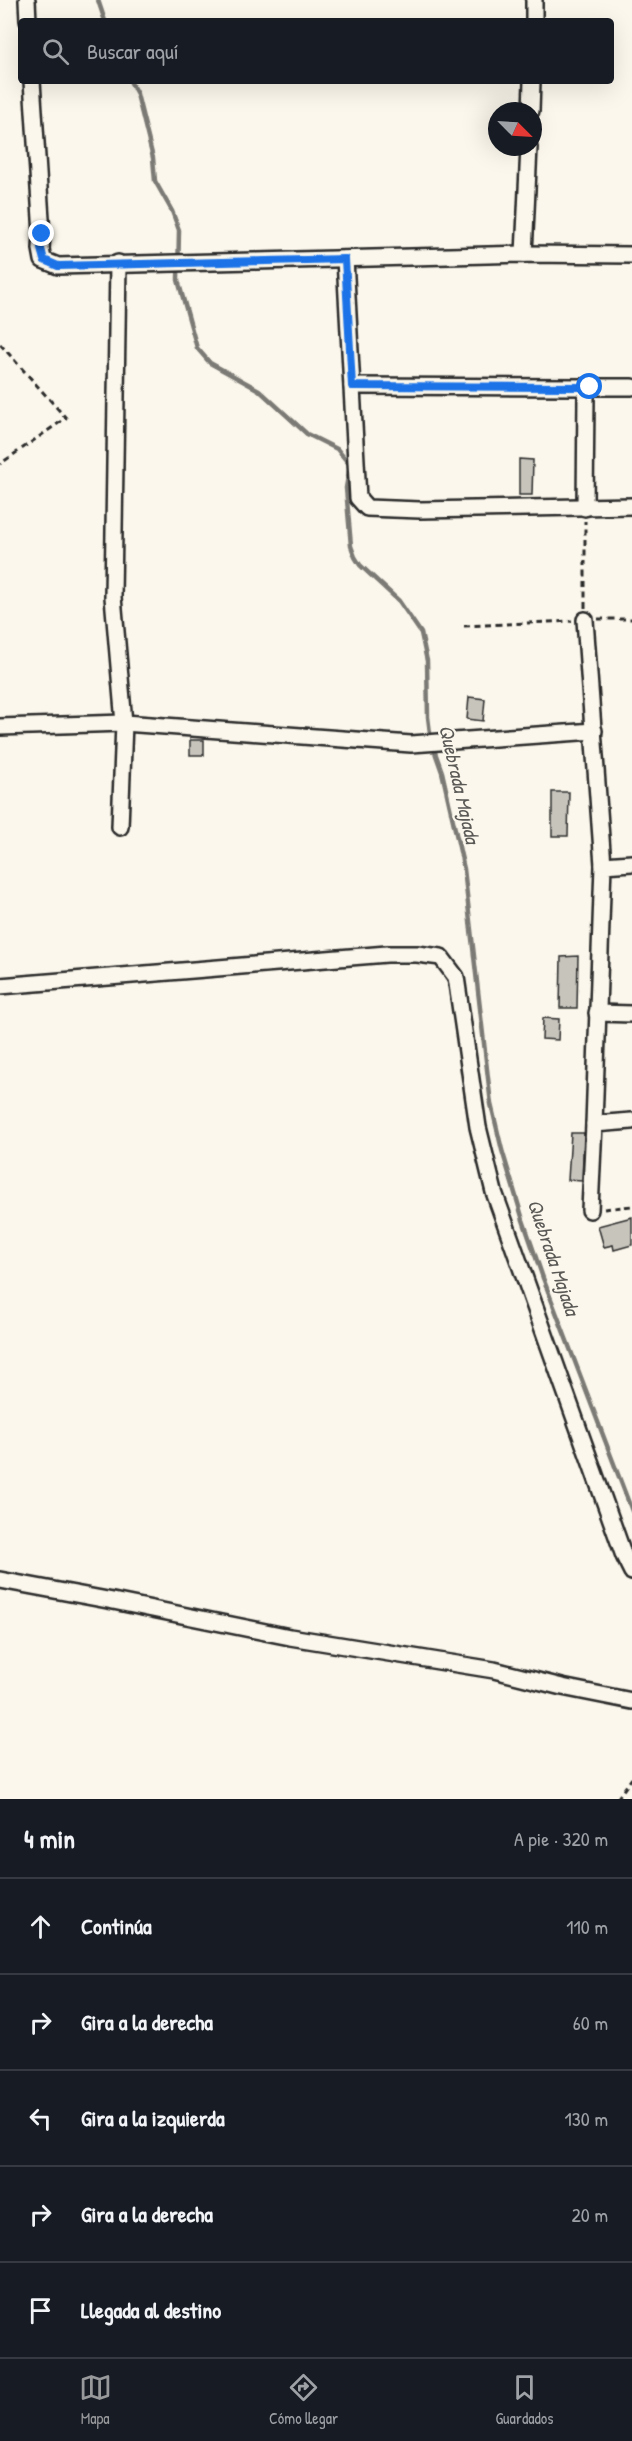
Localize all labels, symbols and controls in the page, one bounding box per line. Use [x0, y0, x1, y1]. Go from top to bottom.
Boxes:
search box [18, 18, 614, 84]
icon: search [39, 35, 72, 68]
text: Buscar aquí [87, 36, 179, 66]
north arrow [488, 102, 542, 156]
route end [28, 220, 54, 246]
route start [576, 373, 602, 399]
water label: Quebrada Majada [433, 722, 487, 848]
water label: Quebrada Majada [522, 1195, 587, 1321]
text: 4 min [24, 1821, 75, 1856]
text: A pie · 320 m [514, 1825, 608, 1852]
icon: ahead [24, 1910, 57, 1943]
text: Continúa [81, 1911, 152, 1941]
text: 110 m [566, 1913, 608, 1940]
icon: right [24, 2006, 57, 2039]
text: Gira a la derecha [81, 2007, 213, 2037]
text: 60 m [573, 2009, 608, 2036]
icon: left [24, 2102, 57, 2135]
text: Gira a la izquierda [81, 2103, 225, 2133]
text: 130 m [565, 2105, 608, 2132]
icon: right [24, 2198, 57, 2231]
text: Gira a la derecha [81, 2199, 213, 2229]
text: 20 m [571, 2201, 608, 2228]
icon: arrive [24, 2294, 57, 2327]
text: Llegada al destino [81, 2295, 221, 2325]
tab: Mapa [79, 2371, 112, 2429]
tab: Cómo llegar [269, 2371, 338, 2429]
tab: Guardados [495, 2371, 553, 2429]

